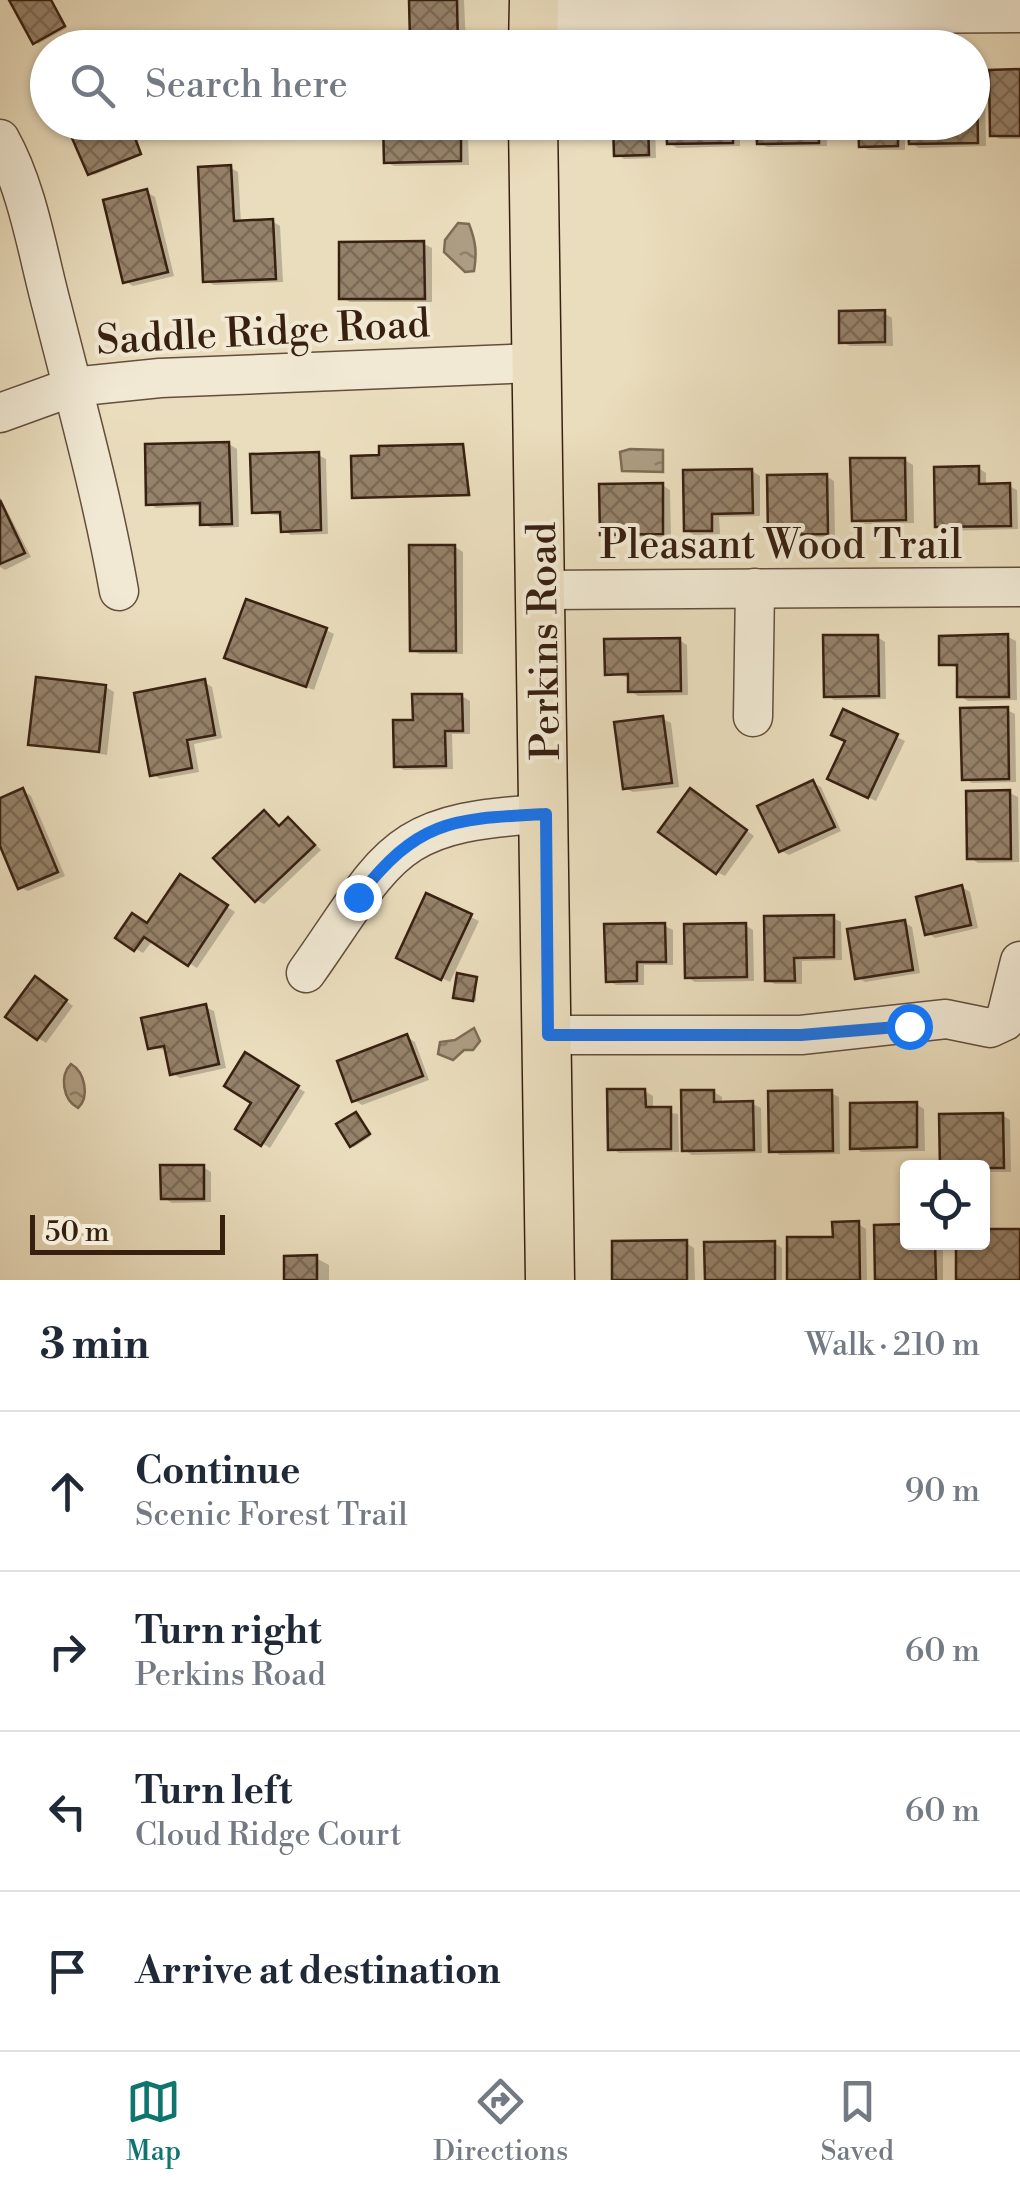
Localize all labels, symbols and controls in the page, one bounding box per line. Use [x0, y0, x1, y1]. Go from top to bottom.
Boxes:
search box [30, 30, 990, 140]
icon: search [65, 58, 120, 113]
text: Search here [145, 62, 348, 109]
street label: Saddle Ridge Road [95, 299, 431, 368]
street label: Perkins Road [518, 521, 572, 761]
street label: Pleasant Wood Trail [600, 521, 962, 571]
route end [336, 875, 382, 921]
route start [887, 1004, 933, 1050]
map controls [900, 1160, 990, 1250]
button: locate [900, 1160, 990, 1250]
scale bar [30, 1210, 225, 1254]
text: 50 m [45, 1215, 109, 1250]
text: 3 min [40, 1319, 149, 1372]
text: Walk · 210 m [805, 1325, 980, 1365]
text: Continue [135, 1448, 300, 1495]
icon: ahead [40, 1464, 95, 1519]
text: 90 m [905, 1471, 980, 1511]
text: Scenic Forest Trail [135, 1495, 408, 1535]
text: Turn right [135, 1608, 321, 1655]
icon: right [40, 1624, 95, 1679]
text: 60 m [905, 1631, 980, 1671]
text: Perkins Road [135, 1655, 326, 1695]
text: Turn left [135, 1768, 292, 1815]
icon: left [40, 1784, 95, 1839]
text: 60 m [905, 1791, 980, 1831]
text: Cloud Ridge Court [135, 1815, 402, 1855]
icon: arrive [40, 1944, 95, 1999]
text: Arrive at destination [135, 1948, 501, 1995]
tab: Map [126, 2074, 181, 2169]
tab: Directions [433, 2074, 568, 2169]
tab: Saved [820, 2074, 894, 2169]

